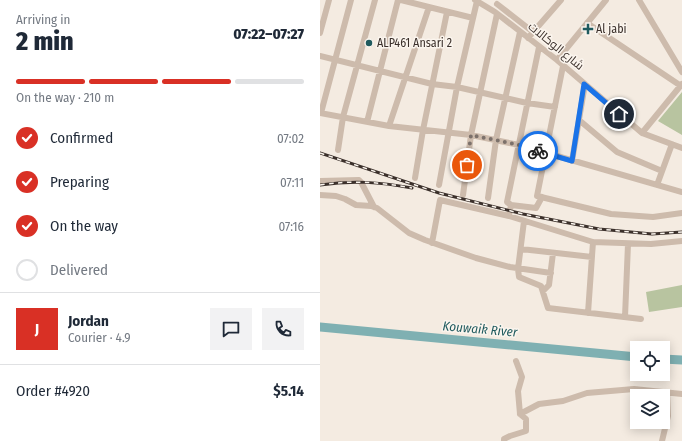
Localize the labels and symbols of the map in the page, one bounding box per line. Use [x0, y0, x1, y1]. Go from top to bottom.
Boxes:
street label: شارع الوكالات [525, 19, 587, 74]
place label: Al jabi [596, 22, 627, 36]
marker: Al jabi [583, 24, 593, 34]
place label: ALP461 Ansari 2 [377, 36, 452, 50]
marker: ALP461 Ansari 2 [364, 38, 374, 48]
pin [602, 97, 636, 131]
courier [518, 131, 558, 171]
pin [450, 148, 484, 182]
water label: Kouwaik River [442, 318, 518, 340]

